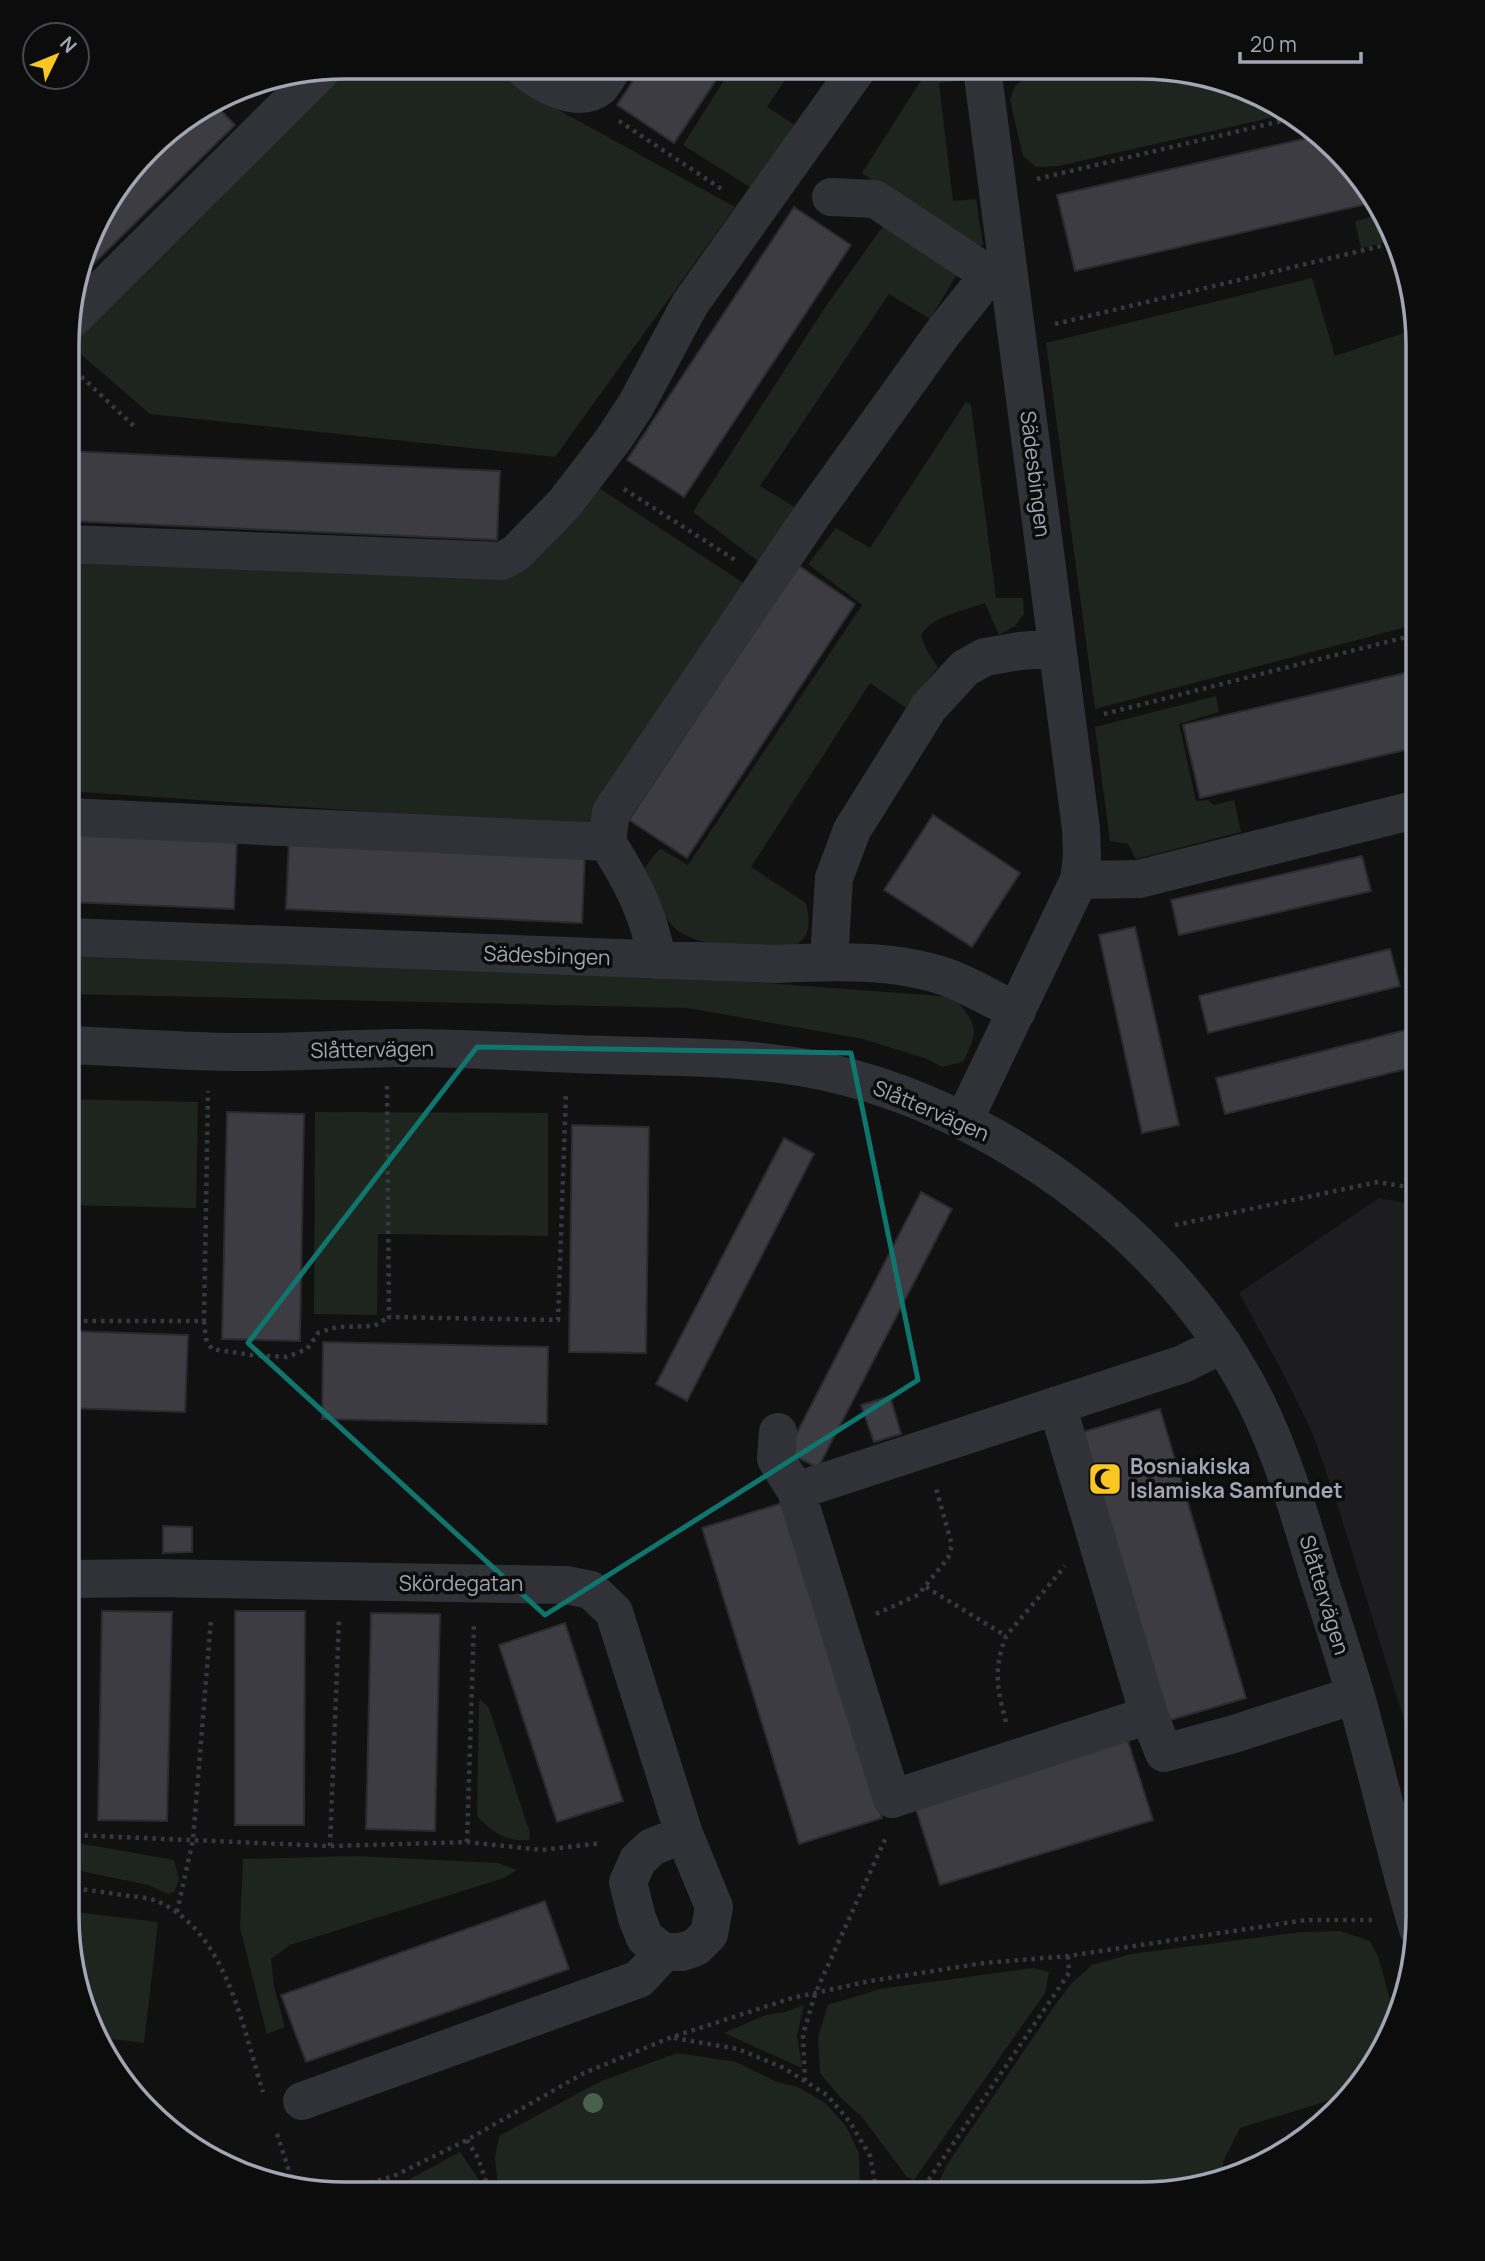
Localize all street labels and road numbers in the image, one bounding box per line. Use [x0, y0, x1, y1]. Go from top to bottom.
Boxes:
street label: Sädesbingen [1014, 409, 1058, 539]
street label: Sädesbingen [483, 939, 611, 971]
street label: Slåttervägen [310, 1034, 434, 1064]
street label: Slåttervägen [869, 1073, 994, 1147]
street label: Slåttervägen [1294, 1532, 1356, 1658]
street label: Skördegatan [399, 1569, 523, 1597]

